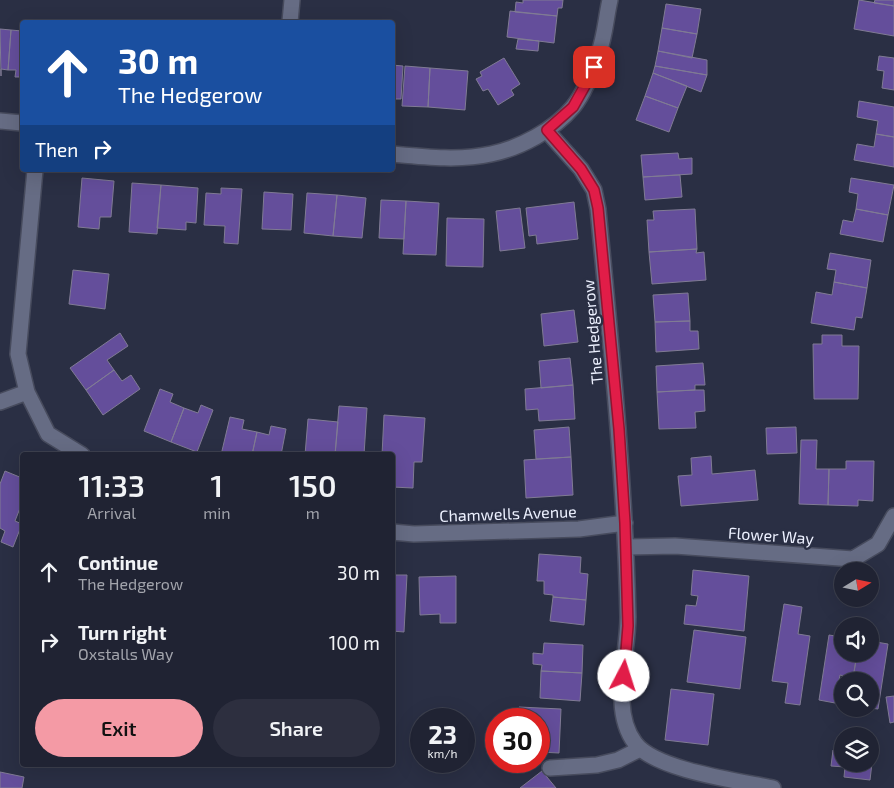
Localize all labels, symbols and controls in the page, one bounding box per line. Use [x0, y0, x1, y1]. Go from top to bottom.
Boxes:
text: 30 m [118, 39, 198, 81]
icon: ahead [35, 40, 100, 105]
pin [573, 46, 615, 88]
icon: arrive [580, 53, 608, 81]
text: The Hedgerow [118, 81, 263, 107]
icon: right [88, 135, 116, 163]
text: Then [35, 138, 78, 161]
street label: The Hedgerow [578, 279, 606, 385]
text: 11:33 [79, 467, 145, 503]
text: 1 [211, 467, 223, 503]
text: 150 [289, 467, 337, 503]
street label: Chamwells Avenue [439, 501, 577, 525]
text: Arrival [87, 503, 136, 522]
text: min [203, 503, 231, 522]
text: m [306, 503, 320, 522]
street label: Flower Way [728, 523, 815, 548]
text: Continue [78, 551, 158, 574]
icon: ahead [35, 558, 63, 586]
text: 30 m [337, 561, 380, 584]
north arrow [834, 562, 879, 608]
map controls [834, 562, 879, 772]
text: The Hedgerow [78, 574, 183, 593]
button: sound [834, 617, 879, 662]
text: Turn right [78, 621, 166, 644]
icon: right [35, 628, 63, 656]
text: 100 m [329, 631, 380, 654]
text: Oxstalls Way [78, 644, 173, 663]
position arrow [597, 649, 649, 701]
button: search [834, 672, 879, 717]
button: Exit [35, 699, 203, 757]
button: Share [213, 699, 380, 757]
speed limit sign: 30 [485, 708, 550, 773]
text: 23 [428, 719, 457, 749]
button: layers [834, 727, 879, 772]
text: km/h [428, 746, 457, 760]

